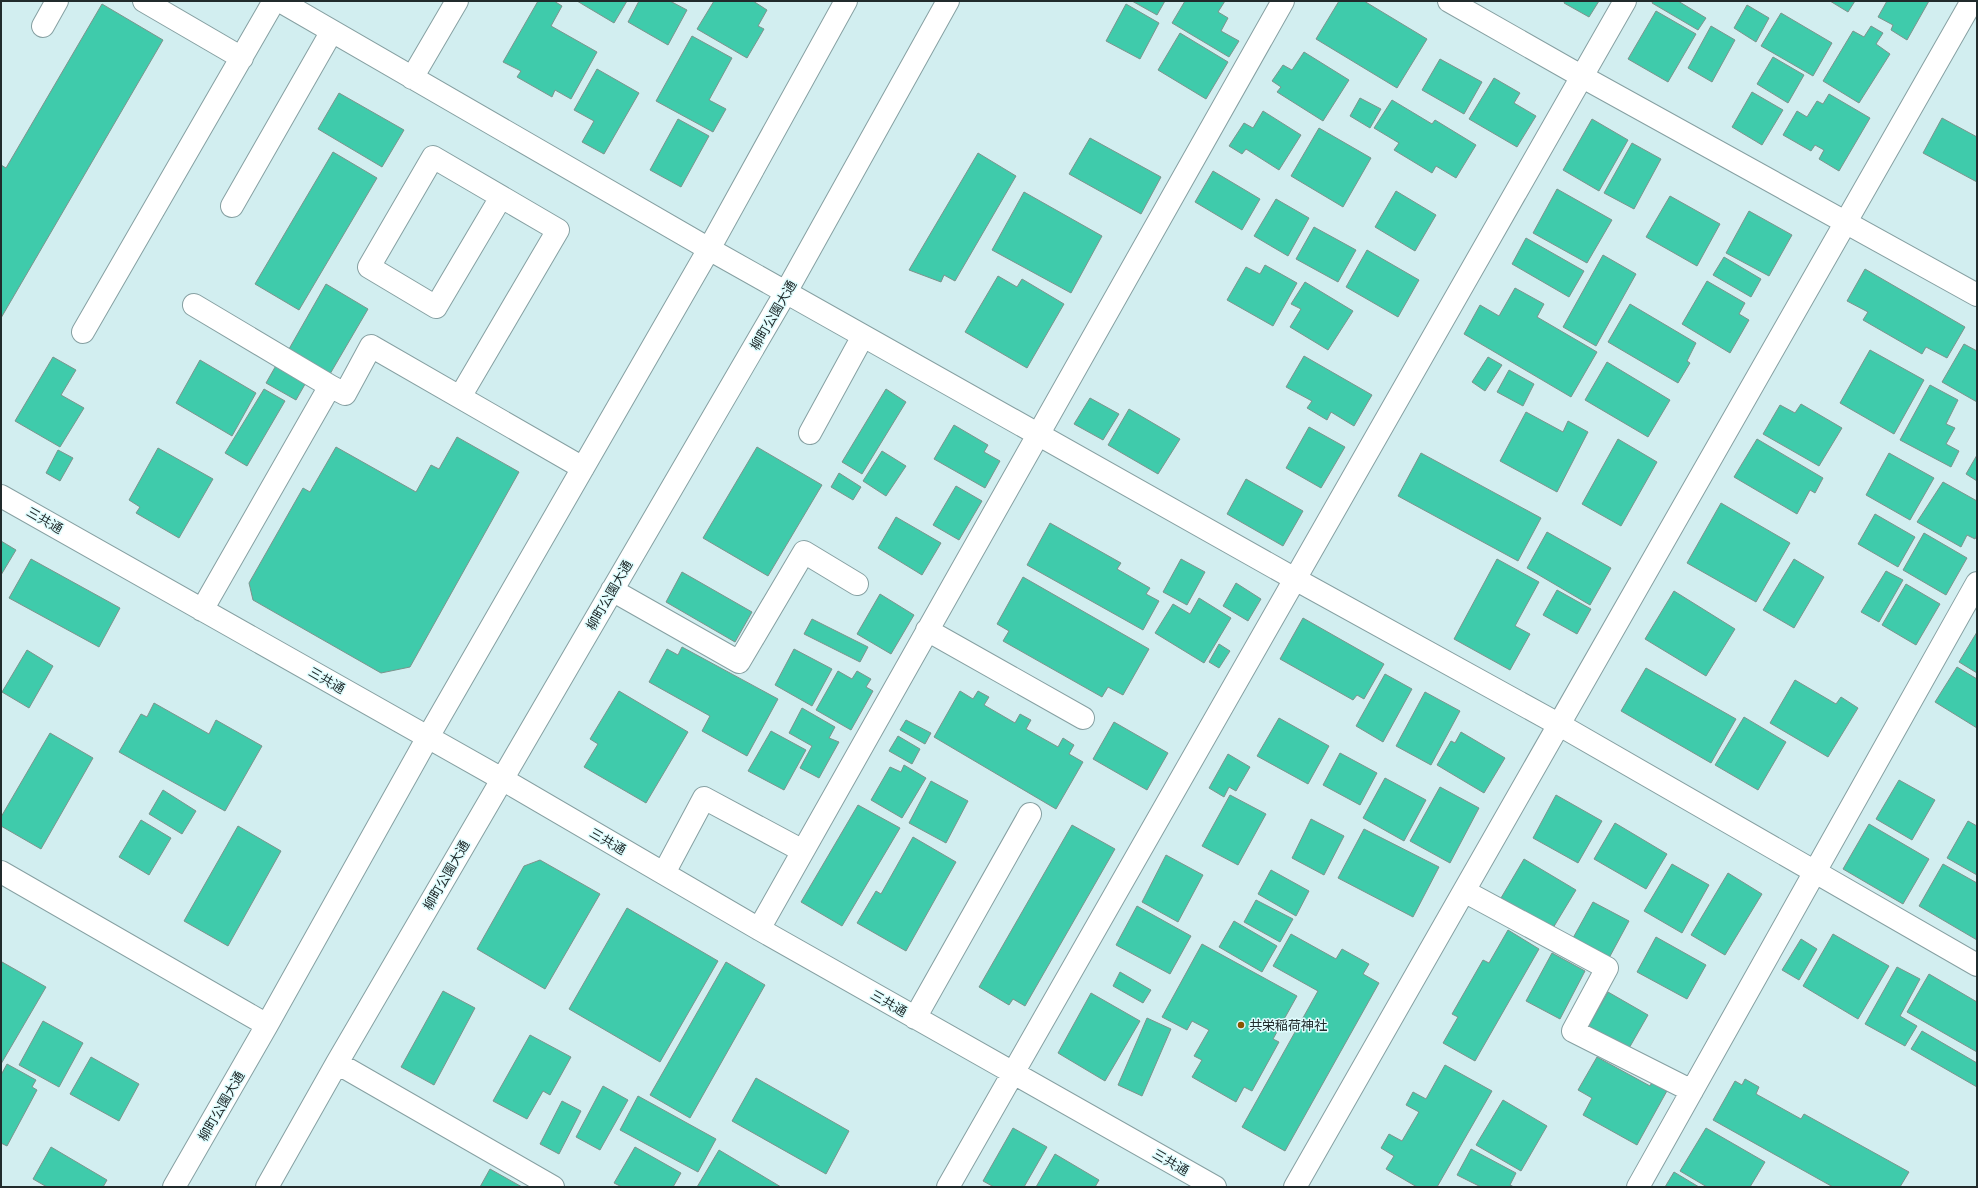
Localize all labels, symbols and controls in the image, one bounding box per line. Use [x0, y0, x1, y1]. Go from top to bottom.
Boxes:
street label: 柳町公園大通 [747, 278, 799, 353]
street label: 三共通 [24, 504, 65, 537]
street label: 柳町公園大通 [583, 558, 635, 633]
street label: 三共通 [306, 664, 347, 697]
street label: 三共通 [587, 825, 628, 858]
street label: 柳町公園大通 [420, 838, 472, 913]
street label: 三共通 [868, 987, 909, 1020]
place label: 共栄稲荷神社 [1249, 1018, 1327, 1033]
marker: 共栄稲荷神社 [1236, 1020, 1246, 1030]
street label: 柳町公園大通 [195, 1069, 247, 1144]
street label: 三共通 [1150, 1146, 1191, 1179]

